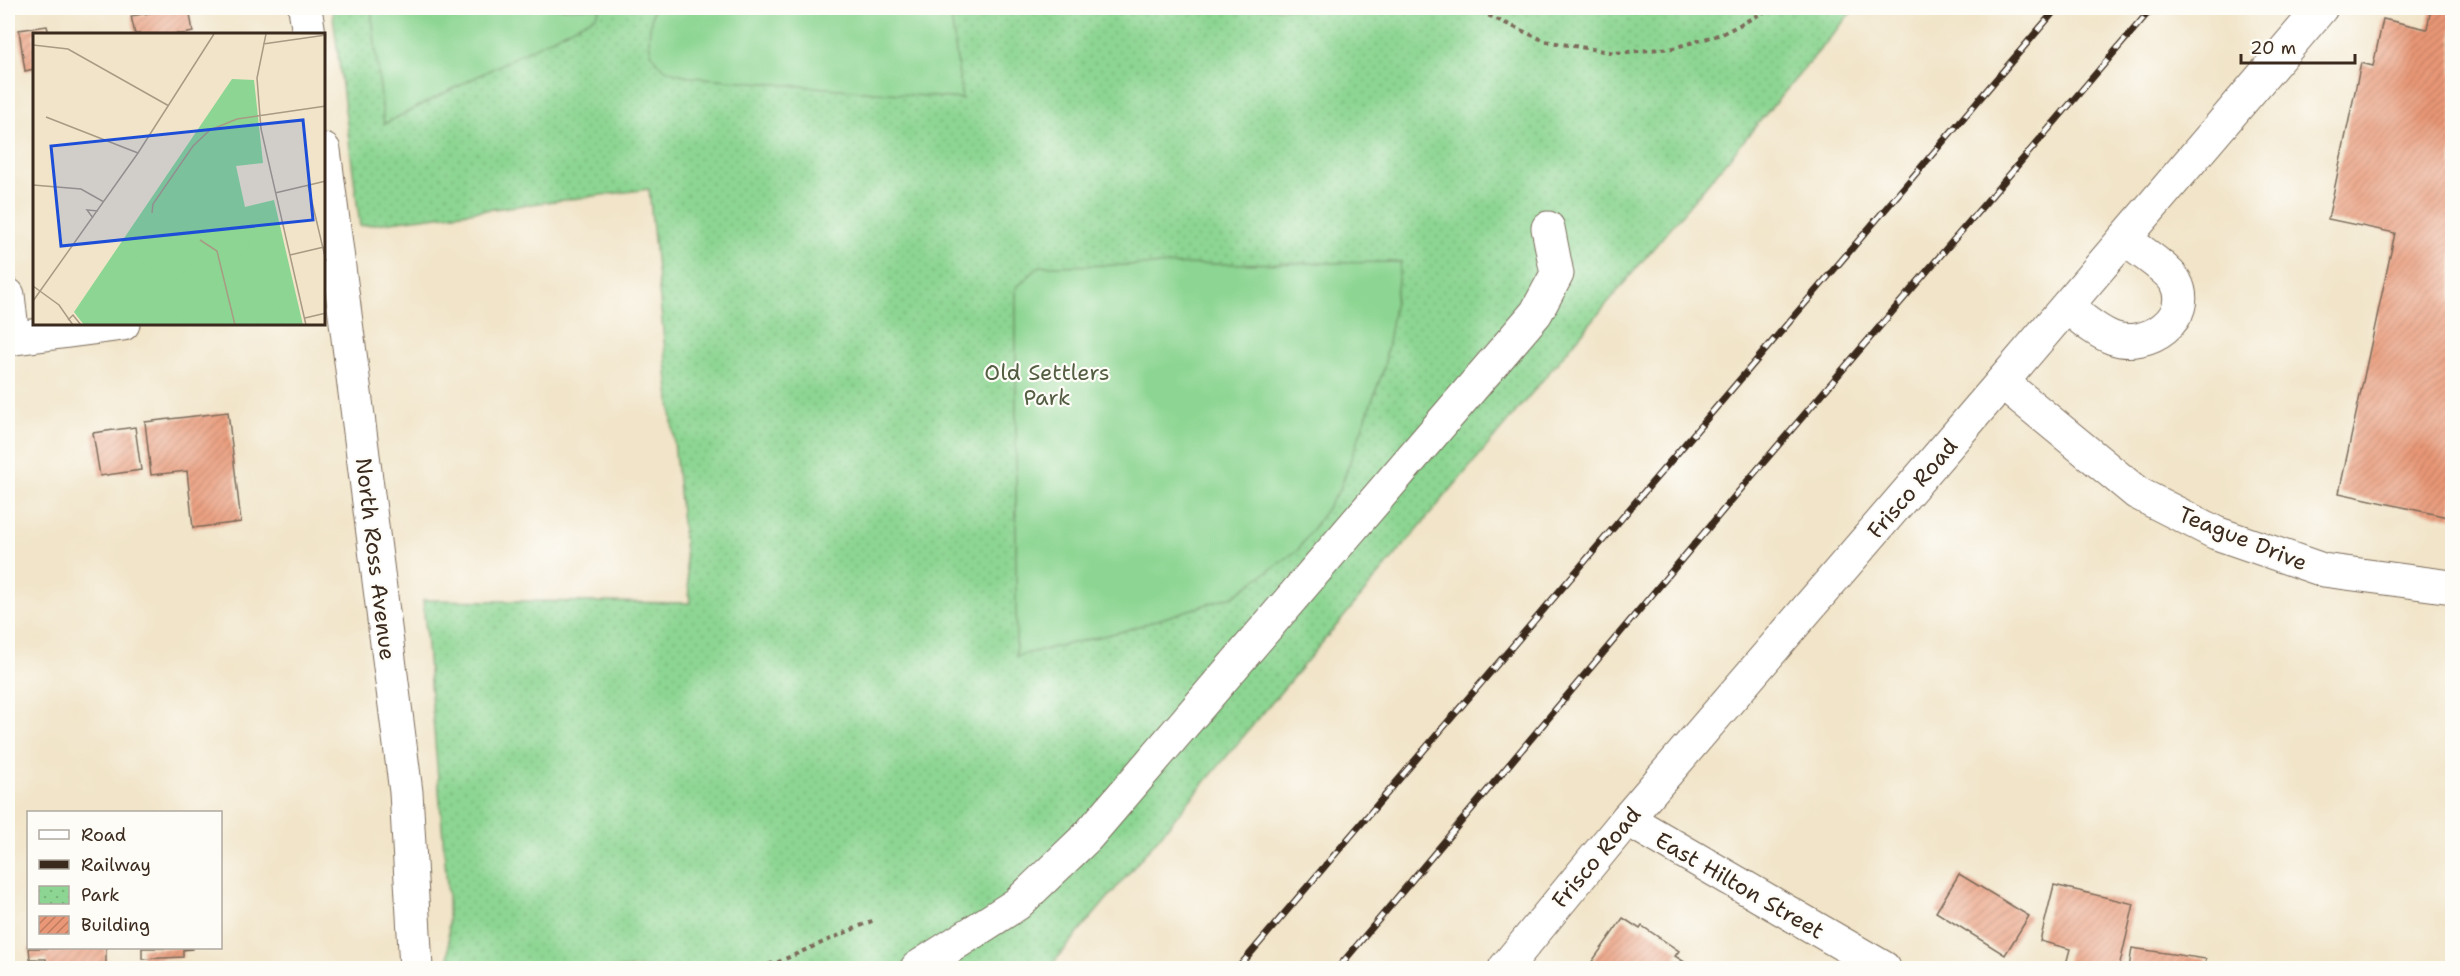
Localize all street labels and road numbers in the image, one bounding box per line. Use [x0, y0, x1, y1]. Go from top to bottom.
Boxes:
street label: Frisco Road [1861, 432, 1964, 545]
street label: North Ross Avenue [349, 456, 402, 662]
street label: Teague Drive [2174, 499, 2311, 577]
street label: Frisco Road [1545, 800, 1647, 914]
street label: East Hilton Street [1650, 825, 1830, 946]

